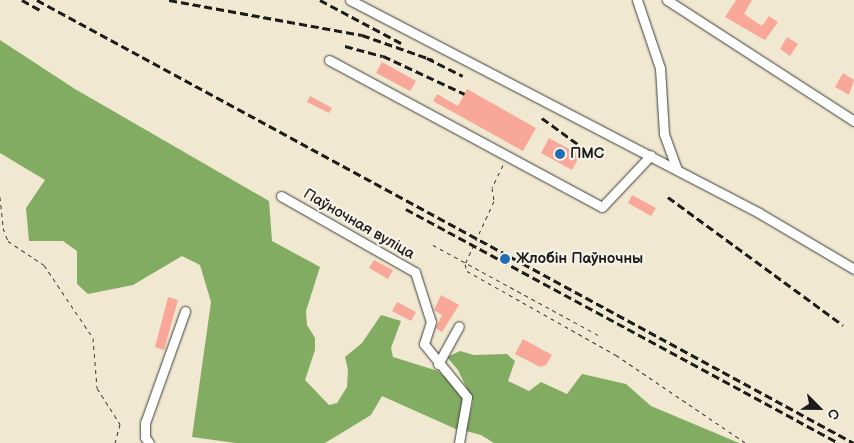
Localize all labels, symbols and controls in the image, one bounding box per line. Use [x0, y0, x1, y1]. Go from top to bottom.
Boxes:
place label: ПМС [570, 145, 604, 163]
marker: ПМС [554, 148, 566, 160]
street label: Паўночная вуліца [300, 185, 418, 263]
place label: Жлобін Паўночны [516, 250, 643, 268]
marker: Жлобін Паўночны [498, 252, 512, 266]
north arrow [794, 383, 844, 433]
text: С [824, 406, 843, 422]

